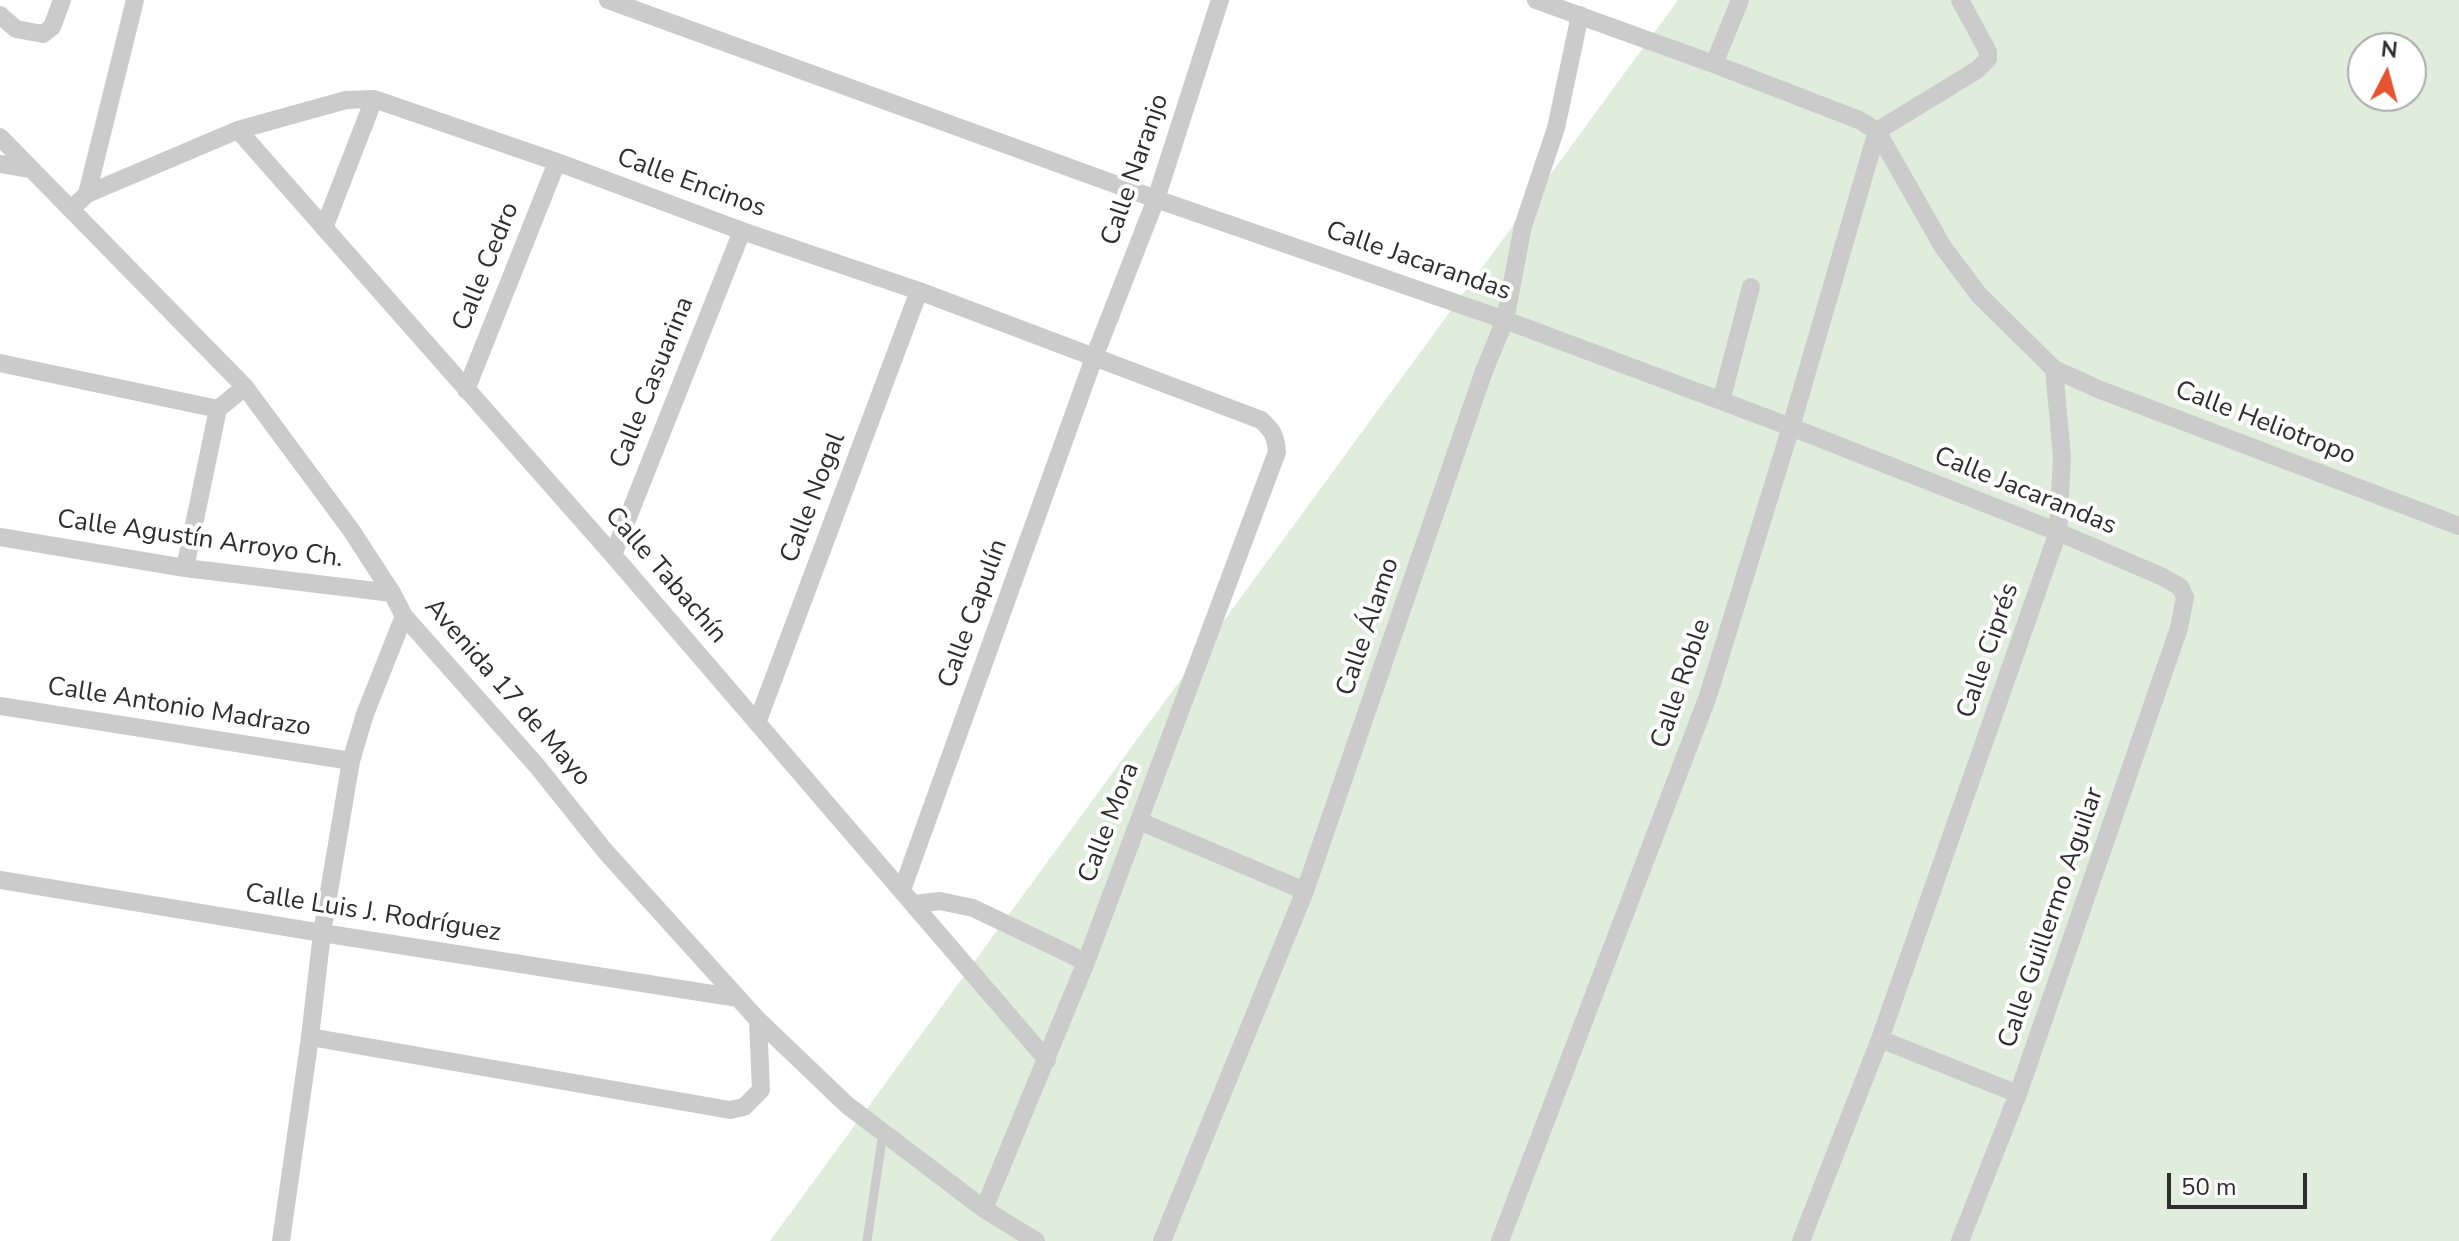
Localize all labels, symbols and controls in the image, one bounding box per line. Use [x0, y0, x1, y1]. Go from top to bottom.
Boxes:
north arrow [2347, 32, 2427, 112]
text: N [2380, 34, 2399, 66]
street label: Calle Naranjo [1096, 90, 1176, 250]
street label: Calle Encinos [612, 143, 770, 225]
street label: Calle Cedro [447, 198, 527, 336]
street label: Calle Jacarandas [1321, 216, 1515, 308]
street label: Calle Casuarina [604, 293, 702, 473]
street label: Calle Heliotropo [2170, 375, 2360, 473]
street label: Calle Nogal [775, 428, 853, 568]
street label: Calle Jacarandas [1929, 441, 2121, 543]
street label: Calle Tabachín [597, 501, 733, 651]
street label: Calle Agustín Arroyo Ch. [55, 504, 345, 576]
street label: Calle Capulín [933, 536, 1015, 692]
street label: Calle Álamo [1331, 554, 1407, 700]
street label: Calle Ciprés [1951, 579, 2027, 723]
street label: Avenida 17 de Mayo [417, 593, 597, 793]
street label: Calle Roble [1645, 615, 1719, 753]
street label: Calle Antonio Madrazo [45, 672, 313, 744]
street label: Calle Mora [1073, 758, 1147, 888]
street label: Calle Guillermo Aguilar [1993, 784, 2111, 1052]
street label: Calle Luis J. Rodríguez [243, 878, 503, 950]
scale bar [2171, 1157, 2311, 1207]
text: 50 m [2181, 1171, 2237, 1203]

